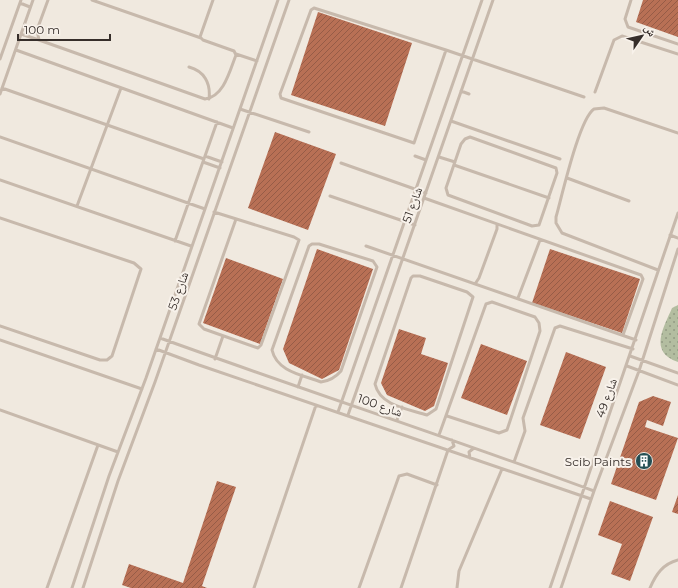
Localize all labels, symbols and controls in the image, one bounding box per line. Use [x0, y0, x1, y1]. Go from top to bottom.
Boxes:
scale bar [18, 16, 110, 42]
north arrow [622, 16, 662, 56]
text: 100 m [24, 22, 60, 37]
text: ش [640, 22, 660, 40]
street label: شارع 51 [399, 185, 426, 225]
street label: شارع 53 [164, 270, 192, 312]
street label: شارع 49 [592, 376, 621, 420]
street label: شارع 100 [355, 390, 404, 421]
building icon: Scib Paints [634, 451, 654, 471]
place label: Scib Paints [565, 454, 631, 469]

